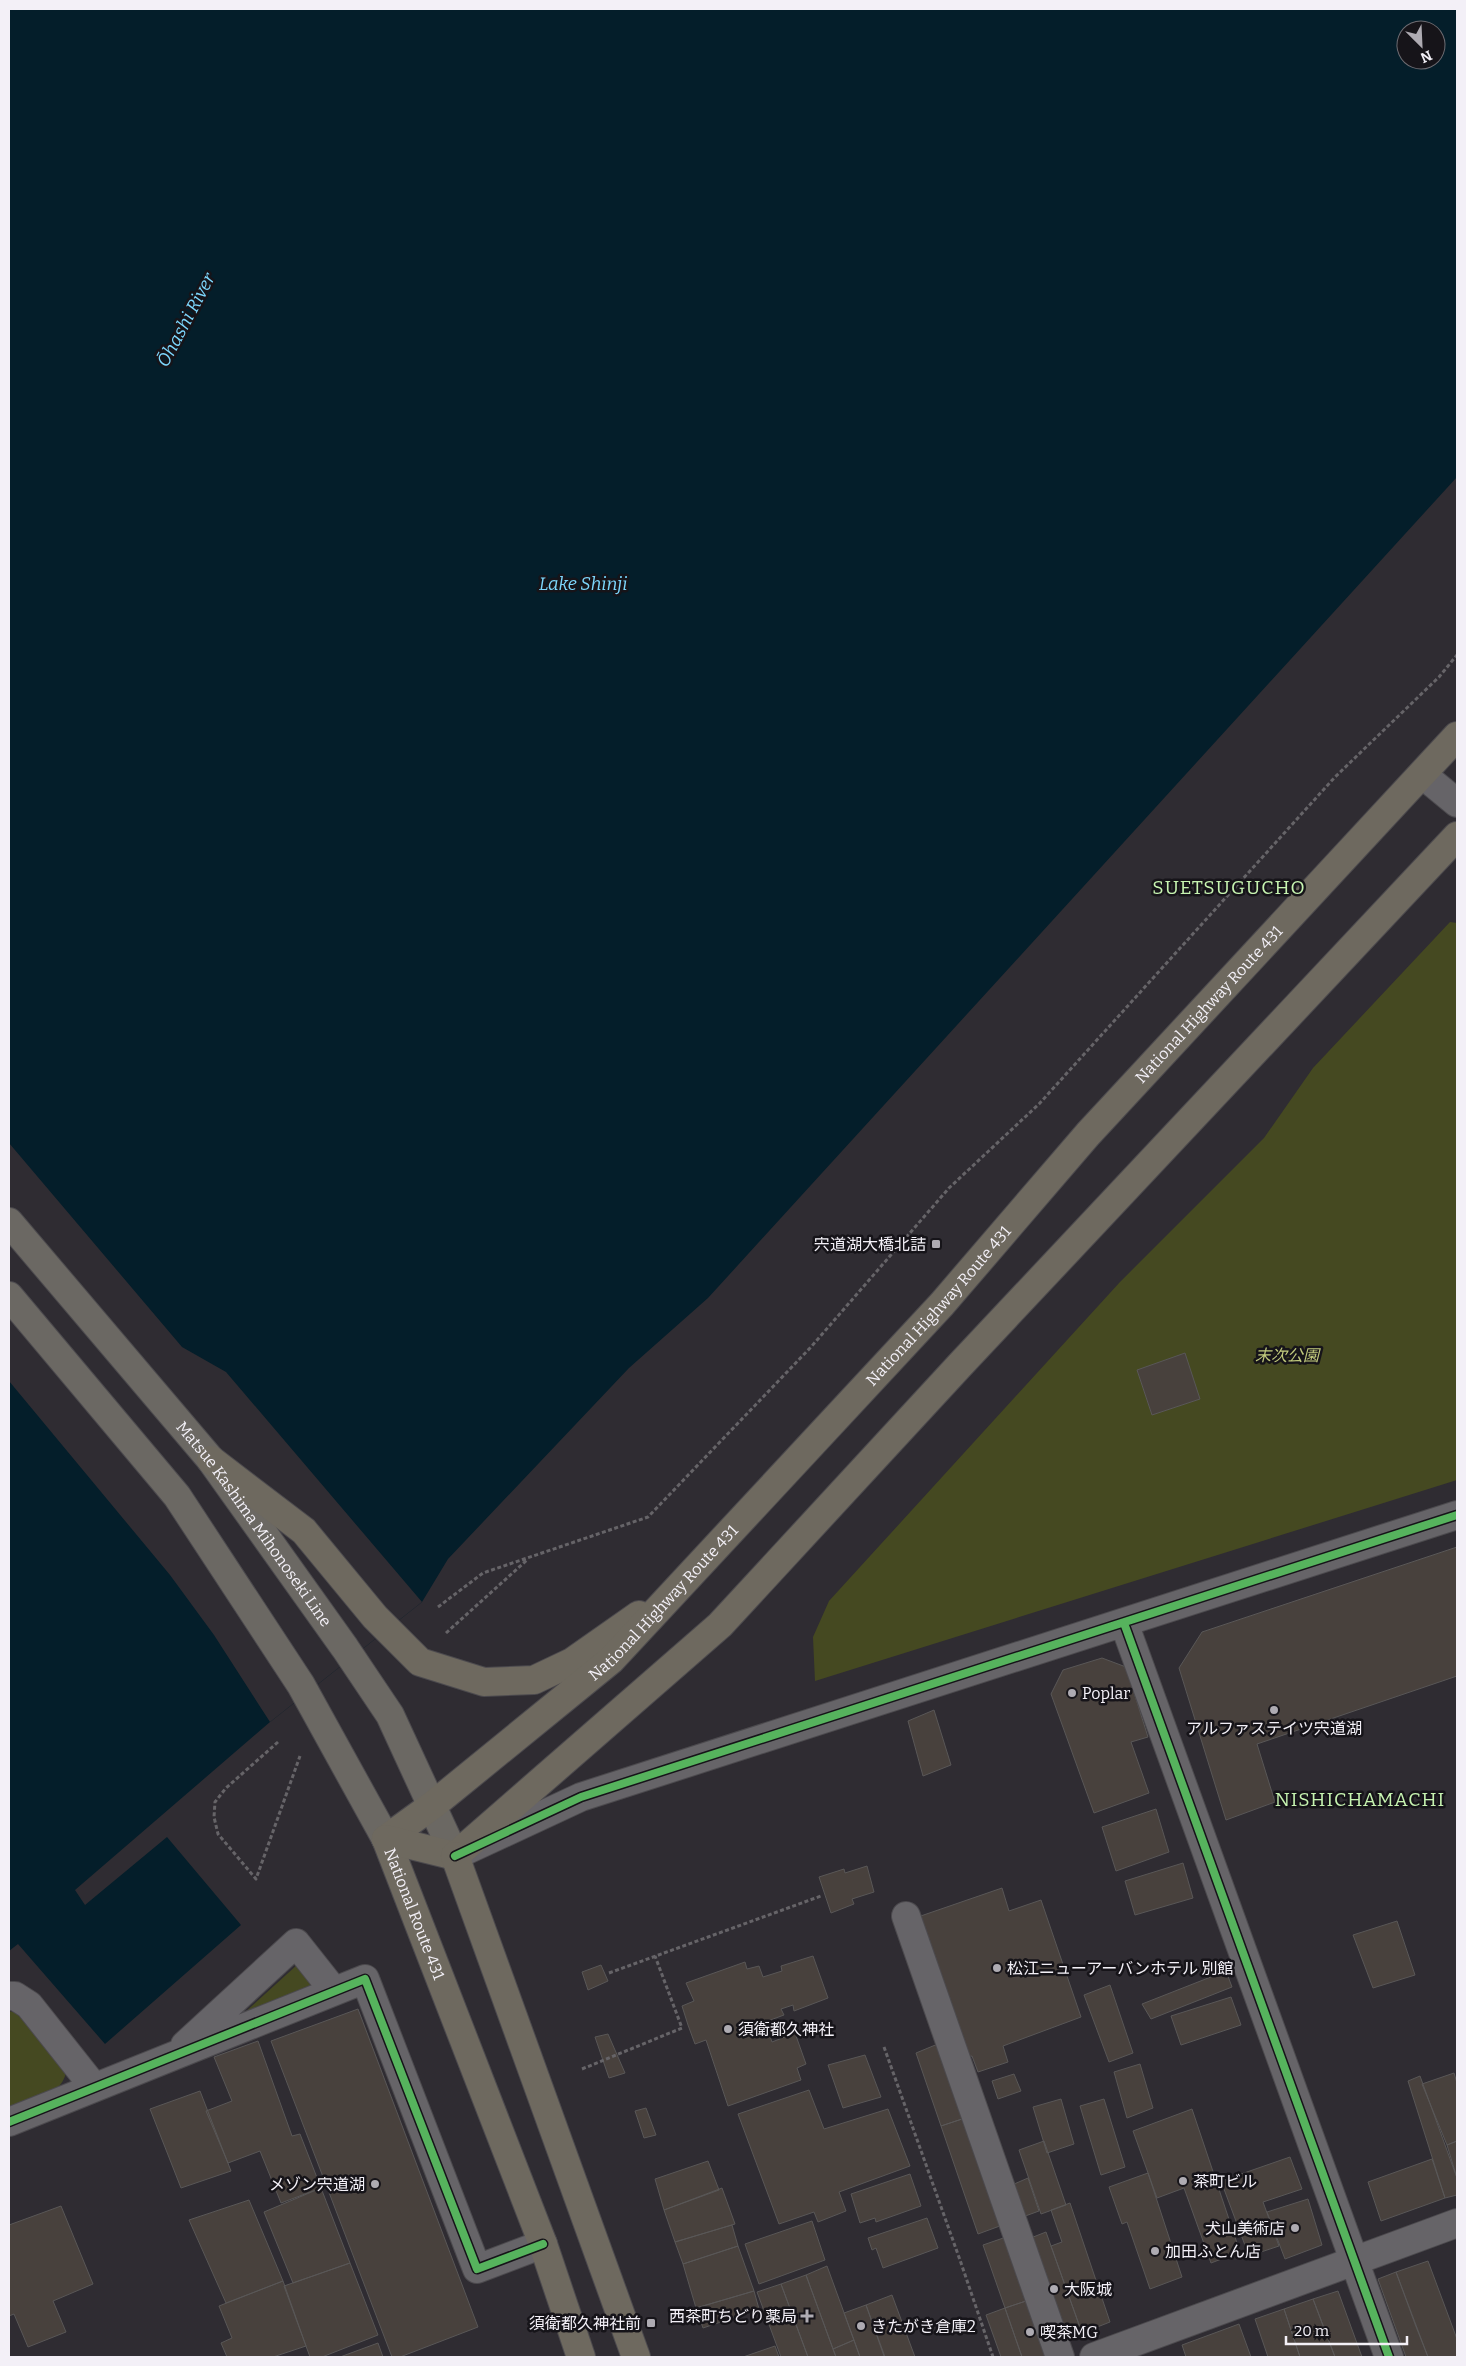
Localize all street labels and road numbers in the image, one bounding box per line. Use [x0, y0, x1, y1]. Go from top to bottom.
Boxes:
street label: National Highway Route 431 [1131, 921, 1287, 1087]
street label: National Highway Route 431 [862, 1222, 1015, 1390]
street label: Matsue Kashima Mihonoseki Line [172, 1417, 335, 1630]
street label: National Highway Route 431 [585, 1521, 742, 1684]
street label: National Route 431 [380, 1845, 449, 1983]

